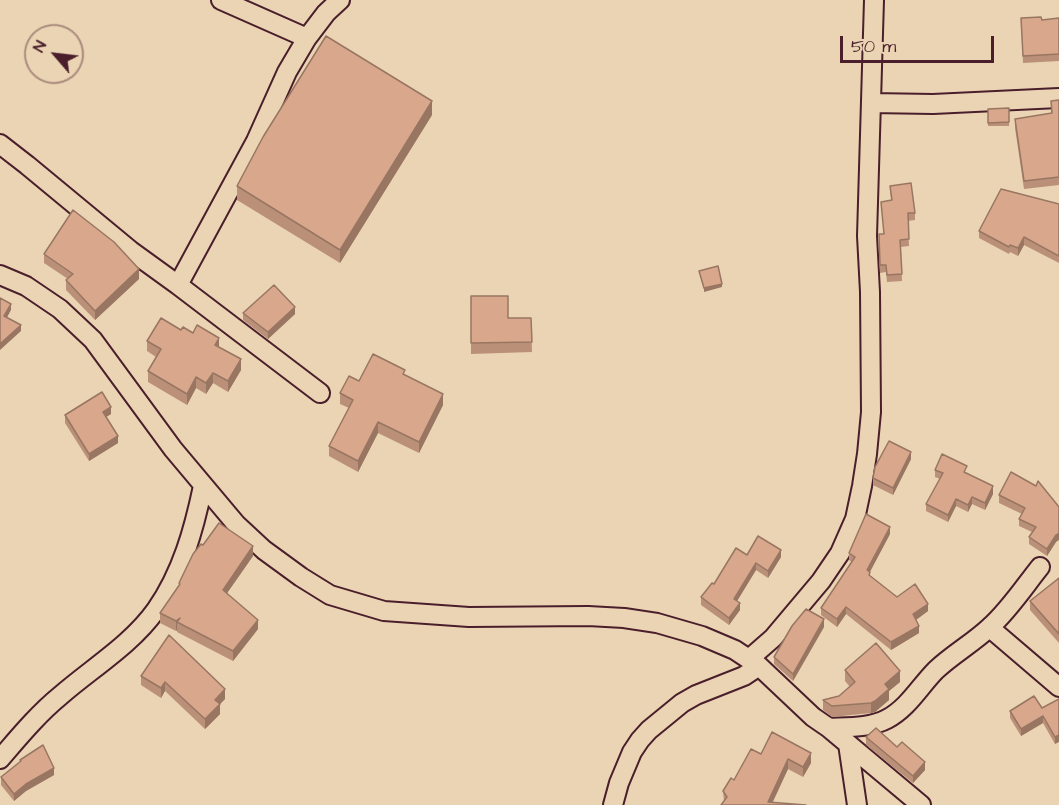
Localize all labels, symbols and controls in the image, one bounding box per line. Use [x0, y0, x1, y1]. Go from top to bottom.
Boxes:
north arrow [24, 24, 84, 84]
scale bar [843, 24, 998, 62]
text: 50 m [851, 34, 896, 59]
text: N [28, 37, 52, 56]

